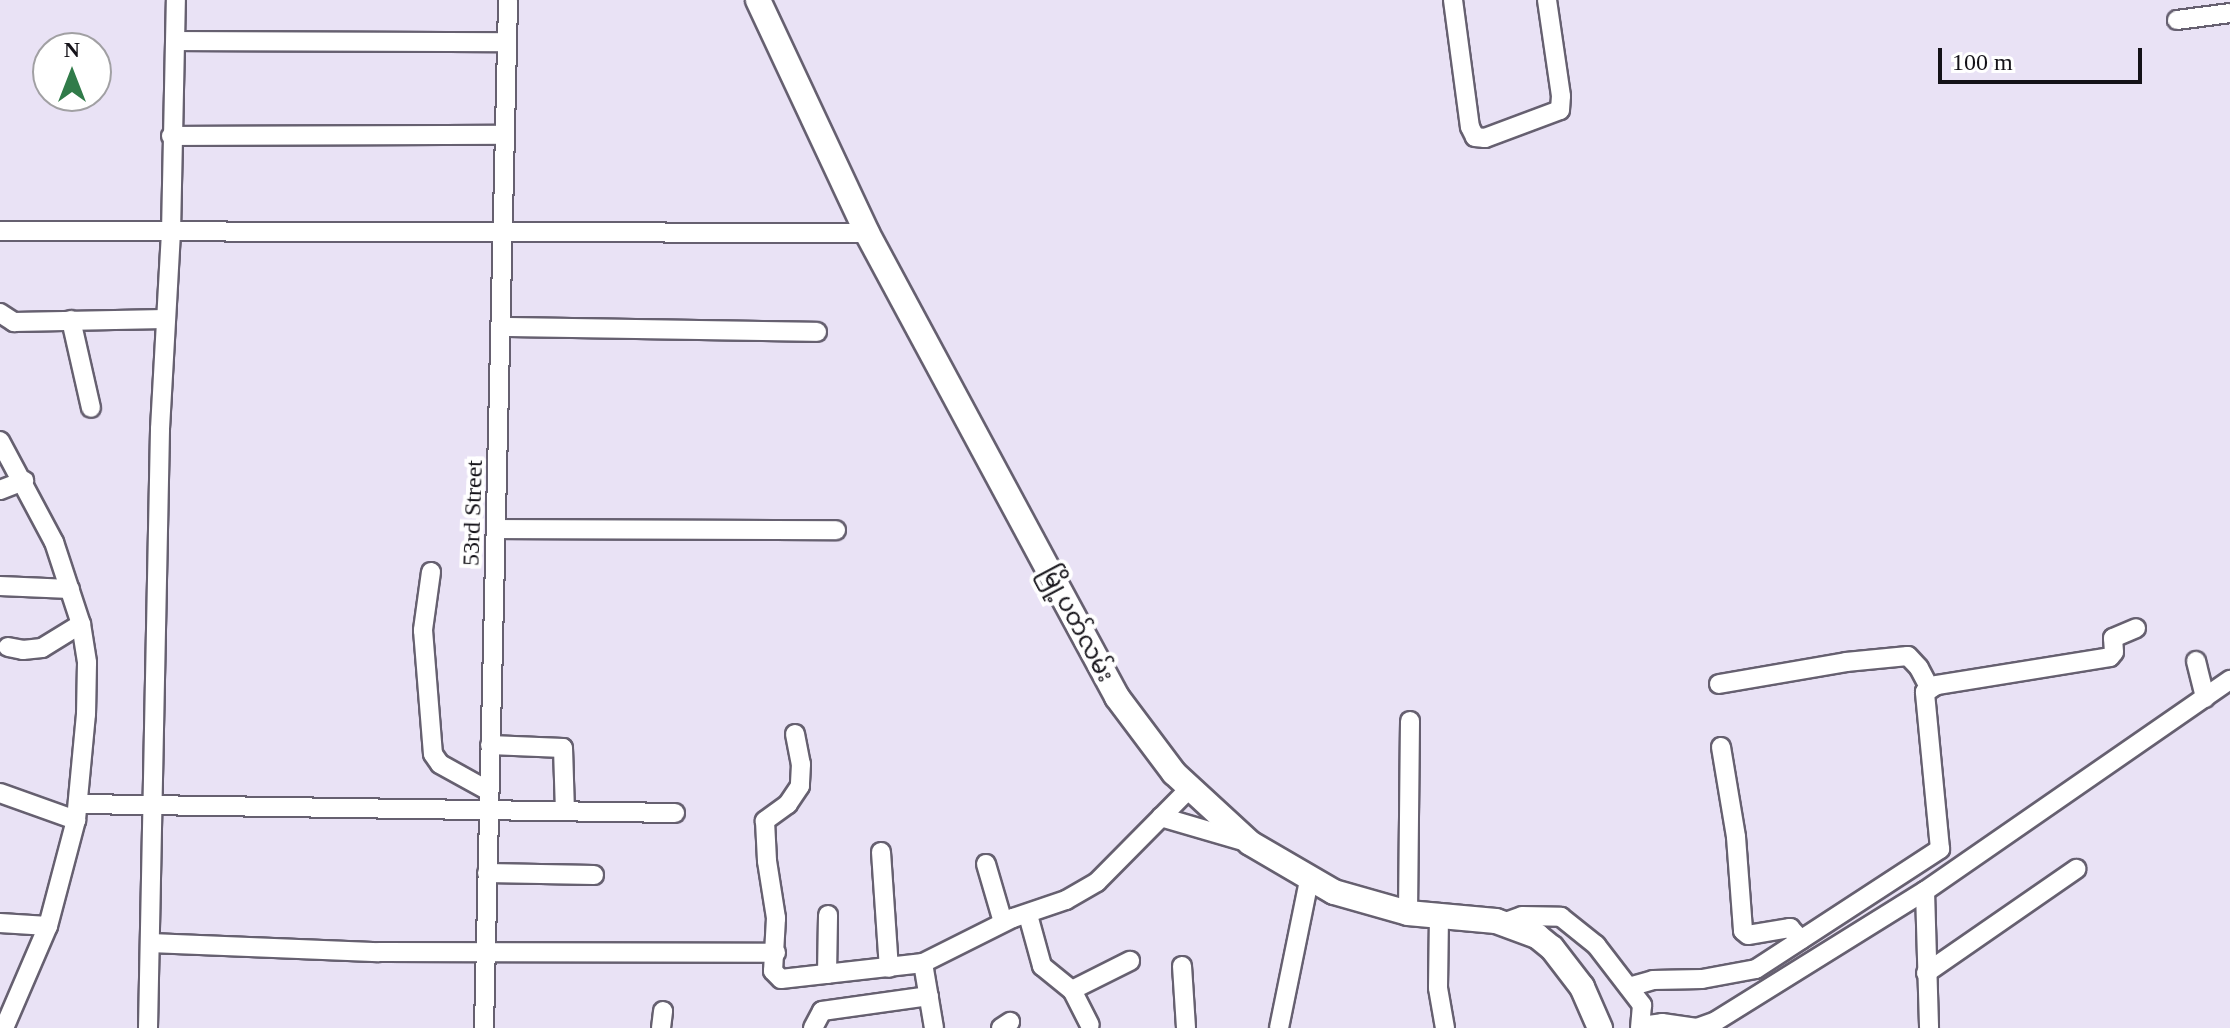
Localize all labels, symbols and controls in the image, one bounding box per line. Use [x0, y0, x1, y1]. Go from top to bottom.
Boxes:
north arrow [32, 32, 112, 112]
scale bar [1942, 32, 2146, 82]
text: N [64, 37, 80, 62]
text: 100 m [1952, 49, 2013, 75]
street label: 53rd Street [457, 460, 489, 566]
street label: မြို့ပတ်လမ်း [1034, 561, 1120, 687]

